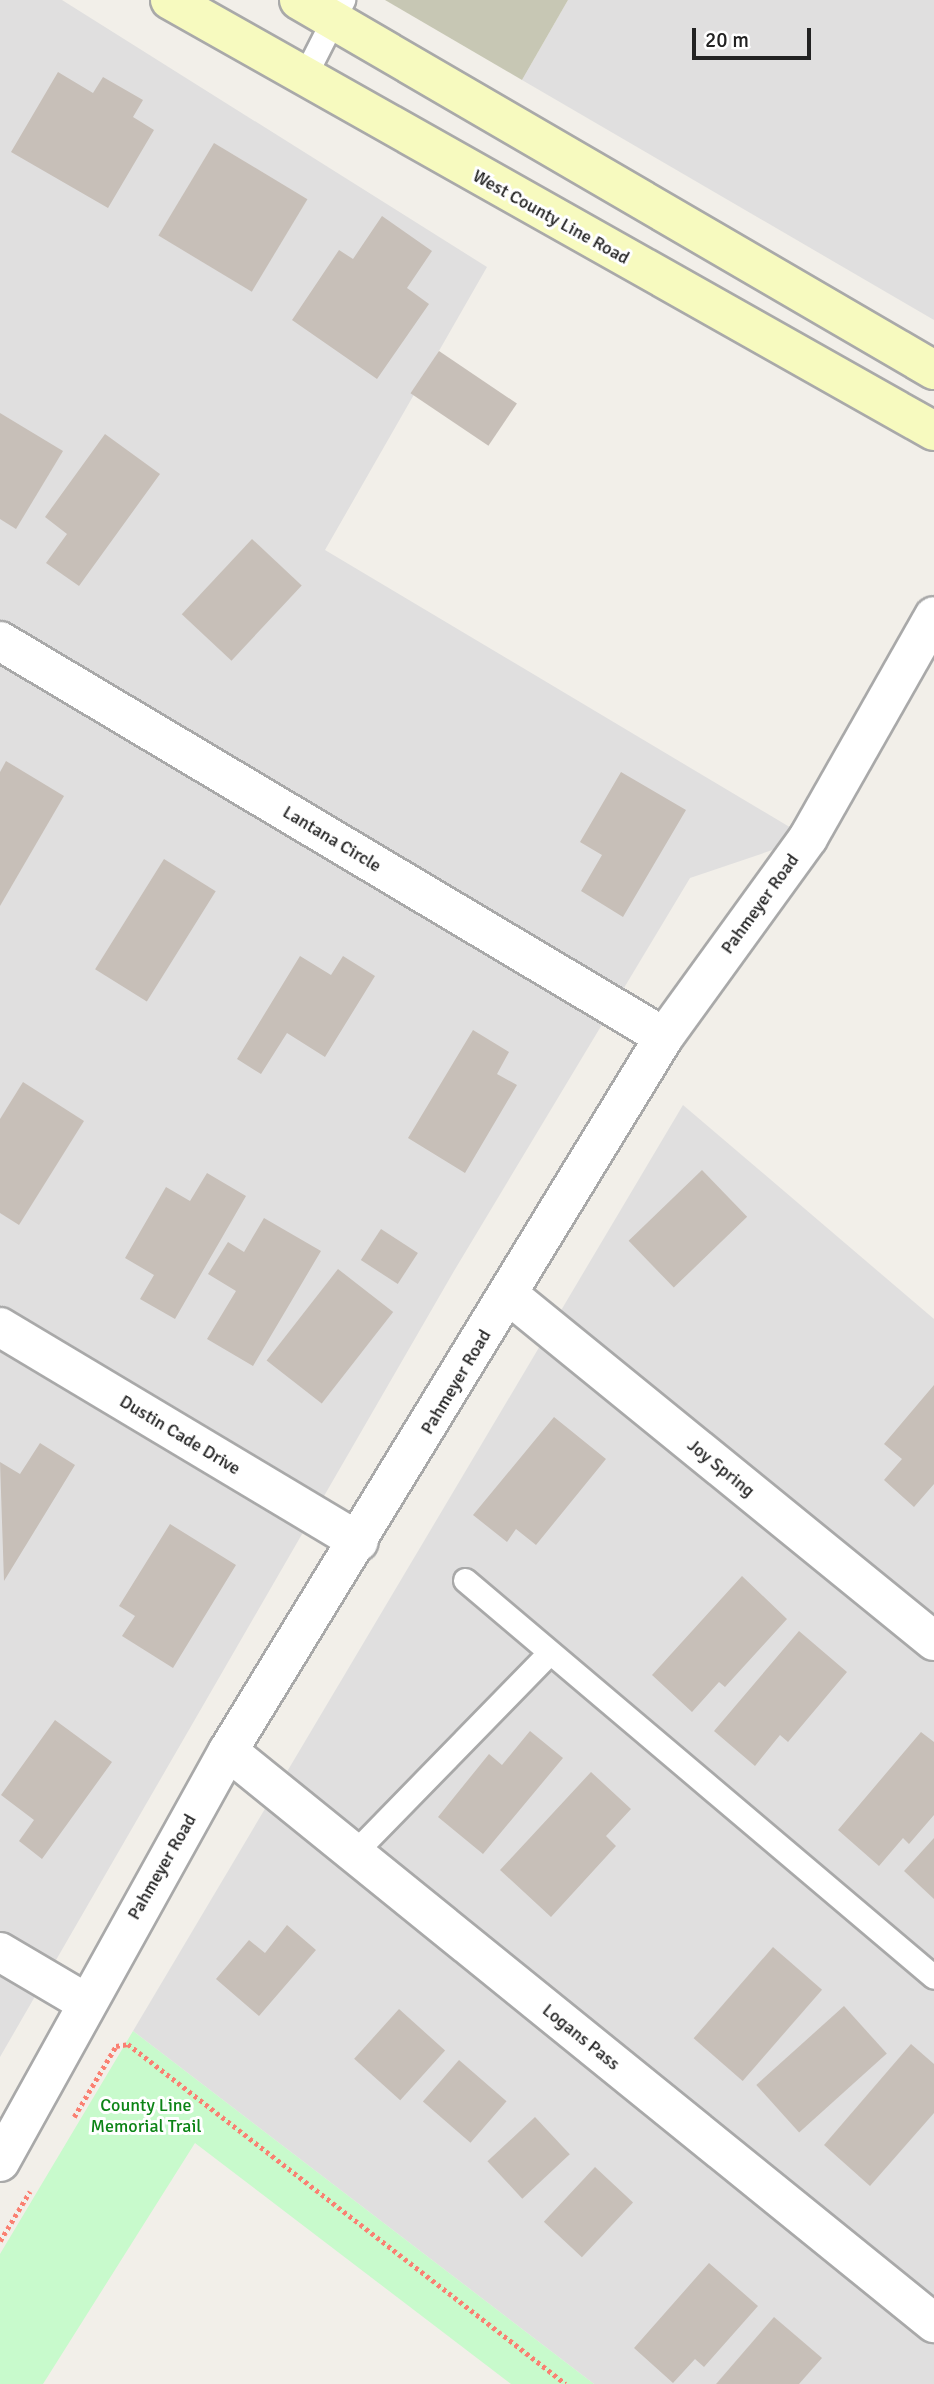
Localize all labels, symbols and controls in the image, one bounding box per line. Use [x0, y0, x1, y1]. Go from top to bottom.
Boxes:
scale bar [696, 14, 815, 58]
text: 20 m [705, 27, 749, 53]
street label: West County Line Road [469, 165, 633, 269]
street label: Lantana Circle [279, 801, 385, 877]
street label: Pahmeyer Road [717, 850, 803, 958]
street label: Pahmeyer Road [416, 1326, 496, 1438]
street label: Dustin Cade Drive [116, 1390, 244, 1480]
street label: Joy Spring [683, 1434, 759, 1502]
street label: Pahmeyer Road [123, 1810, 201, 1924]
street label: Logans Pass [538, 1999, 624, 2075]
park label: County Line Memorial Trail [90, 2095, 202, 2138]

